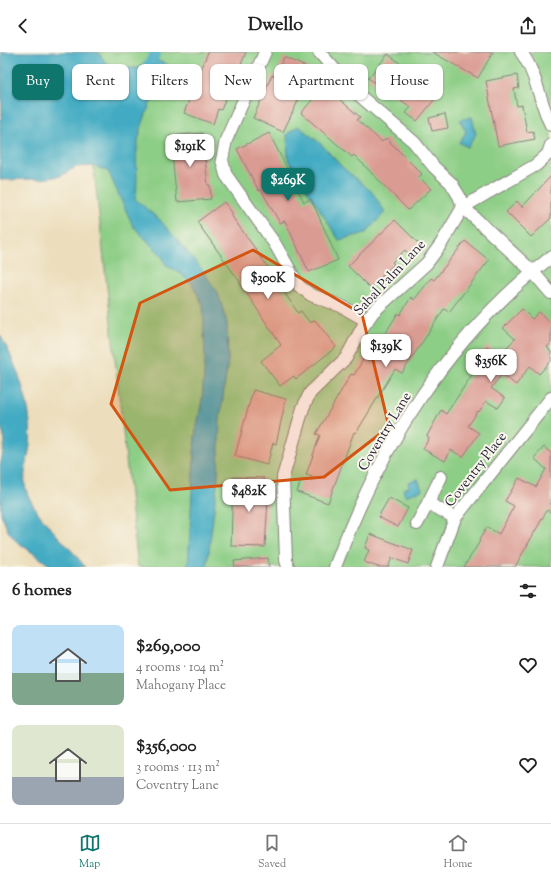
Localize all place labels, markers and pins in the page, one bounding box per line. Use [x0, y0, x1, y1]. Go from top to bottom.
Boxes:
pin: $191K [162, 134, 218, 168]
pin: $269K [260, 168, 316, 202]
pin: $300K [240, 266, 296, 300]
pin: $139K [358, 334, 414, 368]
pin: $356K [463, 349, 519, 383]
pin: $482K [221, 479, 277, 513]

